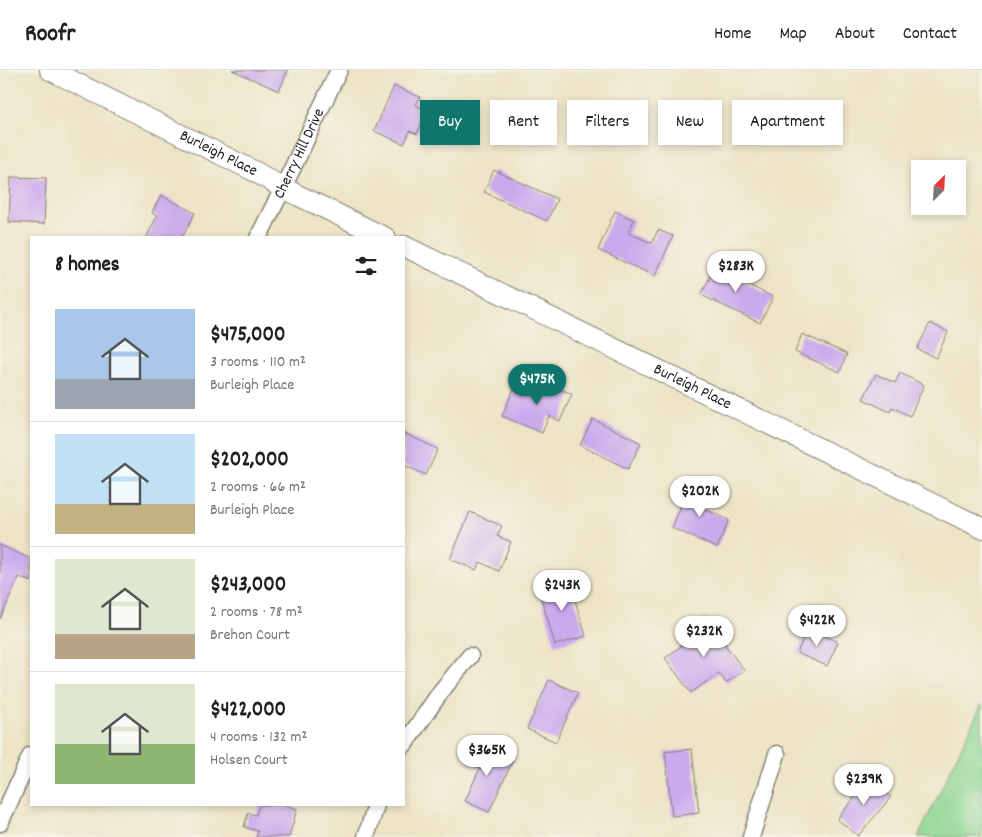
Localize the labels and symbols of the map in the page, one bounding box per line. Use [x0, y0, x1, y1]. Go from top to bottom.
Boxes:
street label: Cherry Hill Drive [268, 105, 331, 203]
street label: Burleigh Place [176, 124, 261, 182]
north arrow [911, 160, 966, 215]
pin: $283K [701, 250, 771, 293]
street label: Burleigh Place [650, 358, 735, 416]
pin: $475K [502, 364, 572, 406]
pin: $202K [665, 476, 735, 518]
pin: $243K [527, 570, 597, 612]
pin: $422K [782, 604, 852, 647]
pin: $232K [669, 616, 739, 658]
pin: $365K [452, 734, 522, 777]
pin: $239K [829, 764, 899, 806]

